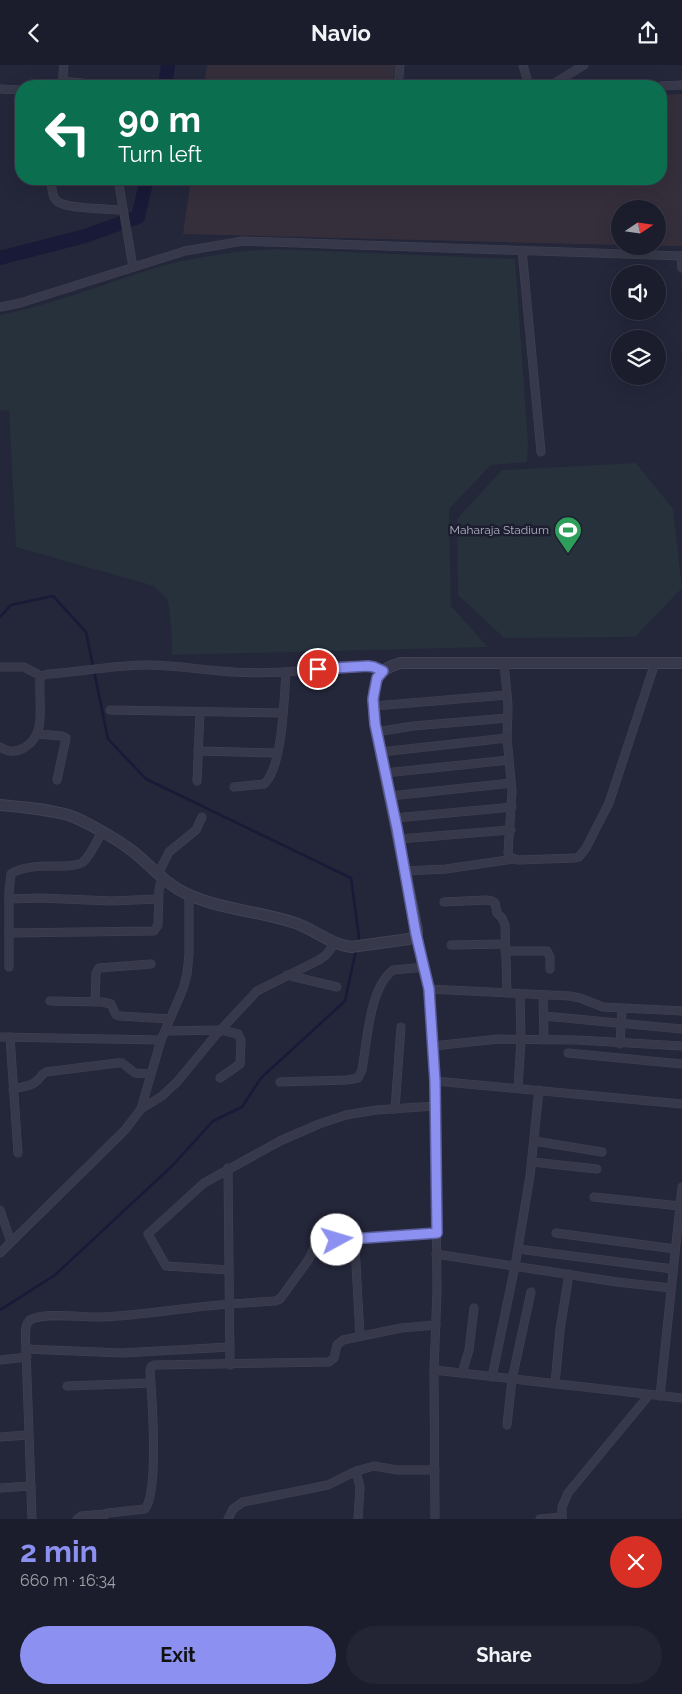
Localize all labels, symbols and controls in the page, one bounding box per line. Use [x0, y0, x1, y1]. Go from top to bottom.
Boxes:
icon: back [20, 19, 48, 47]
icon: share [634, 19, 662, 47]
text: Navio [311, 20, 371, 46]
text: 90 m [118, 99, 201, 140]
icon: left [35, 100, 100, 165]
text: Turn left [118, 141, 202, 167]
north arrow [611, 200, 666, 255]
map controls [611, 200, 666, 385]
button: sound [611, 265, 666, 320]
button: layers [611, 330, 666, 385]
sports icon: Maharaja Stadium [553, 515, 583, 554]
place label: Maharaja Stadium [449, 523, 549, 537]
pin [297, 648, 339, 690]
icon: arrive [304, 655, 332, 683]
position arrow [310, 1213, 362, 1265]
text: 2 min [20, 1534, 98, 1569]
button: close [610, 1536, 662, 1588]
text: 660 m · 16:34 [20, 1571, 116, 1590]
button: Exit [20, 1626, 336, 1684]
button: Share [346, 1626, 662, 1684]

